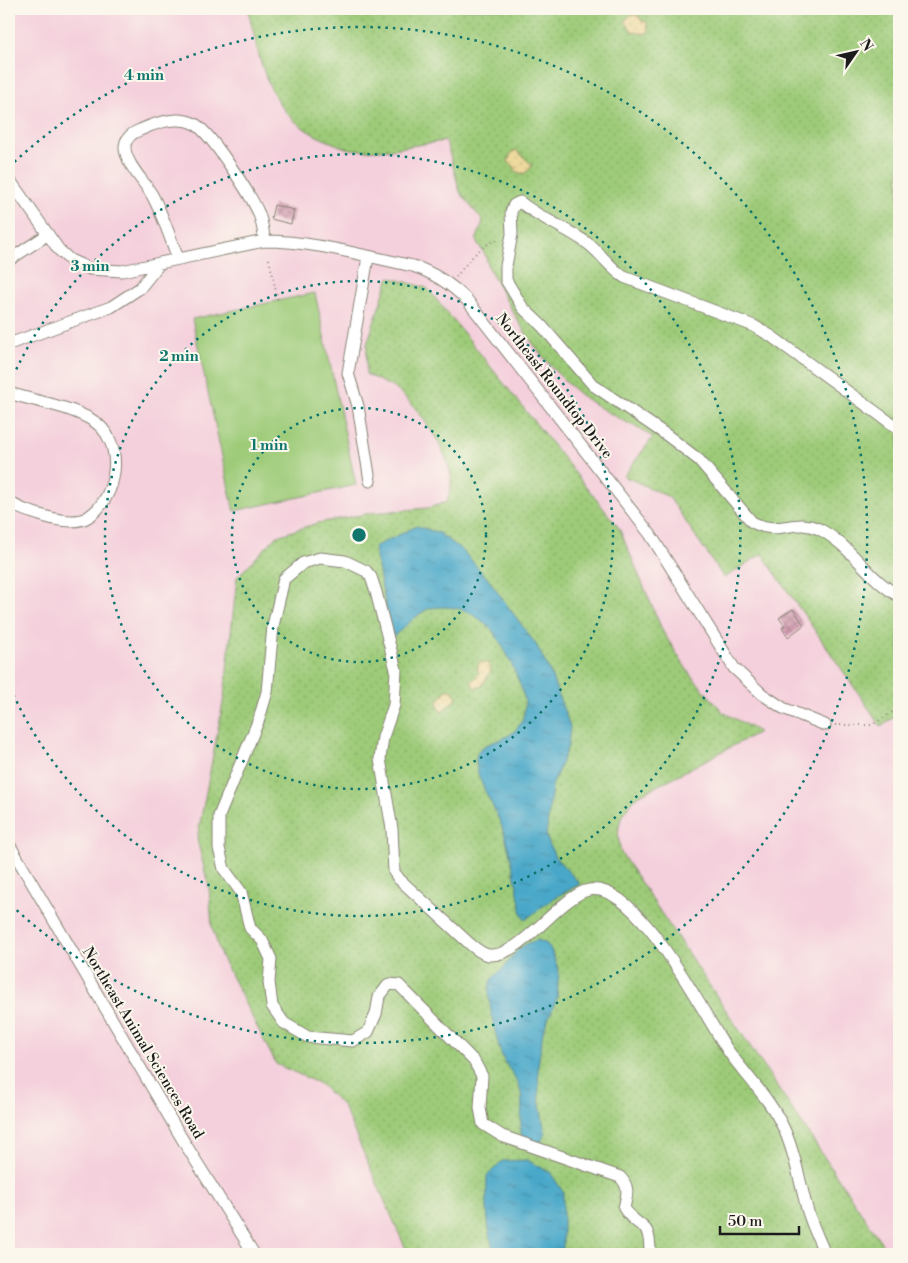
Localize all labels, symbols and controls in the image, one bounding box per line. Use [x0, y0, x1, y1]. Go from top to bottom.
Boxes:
north arrow [830, 28, 880, 78]
text: N [855, 36, 877, 55]
text: 4 min [124, 66, 165, 85]
text: 3 min [70, 257, 110, 276]
street label: Northeast Roundtop Drive [491, 310, 617, 462]
text: 2 min [159, 347, 199, 366]
text: 1 min [250, 436, 288, 455]
centre of rings [350, 526, 368, 544]
street label: Northeast Animal Sciences Road [78, 944, 208, 1143]
scale bar [720, 1203, 799, 1235]
text: 50 m [728, 1212, 762, 1231]

